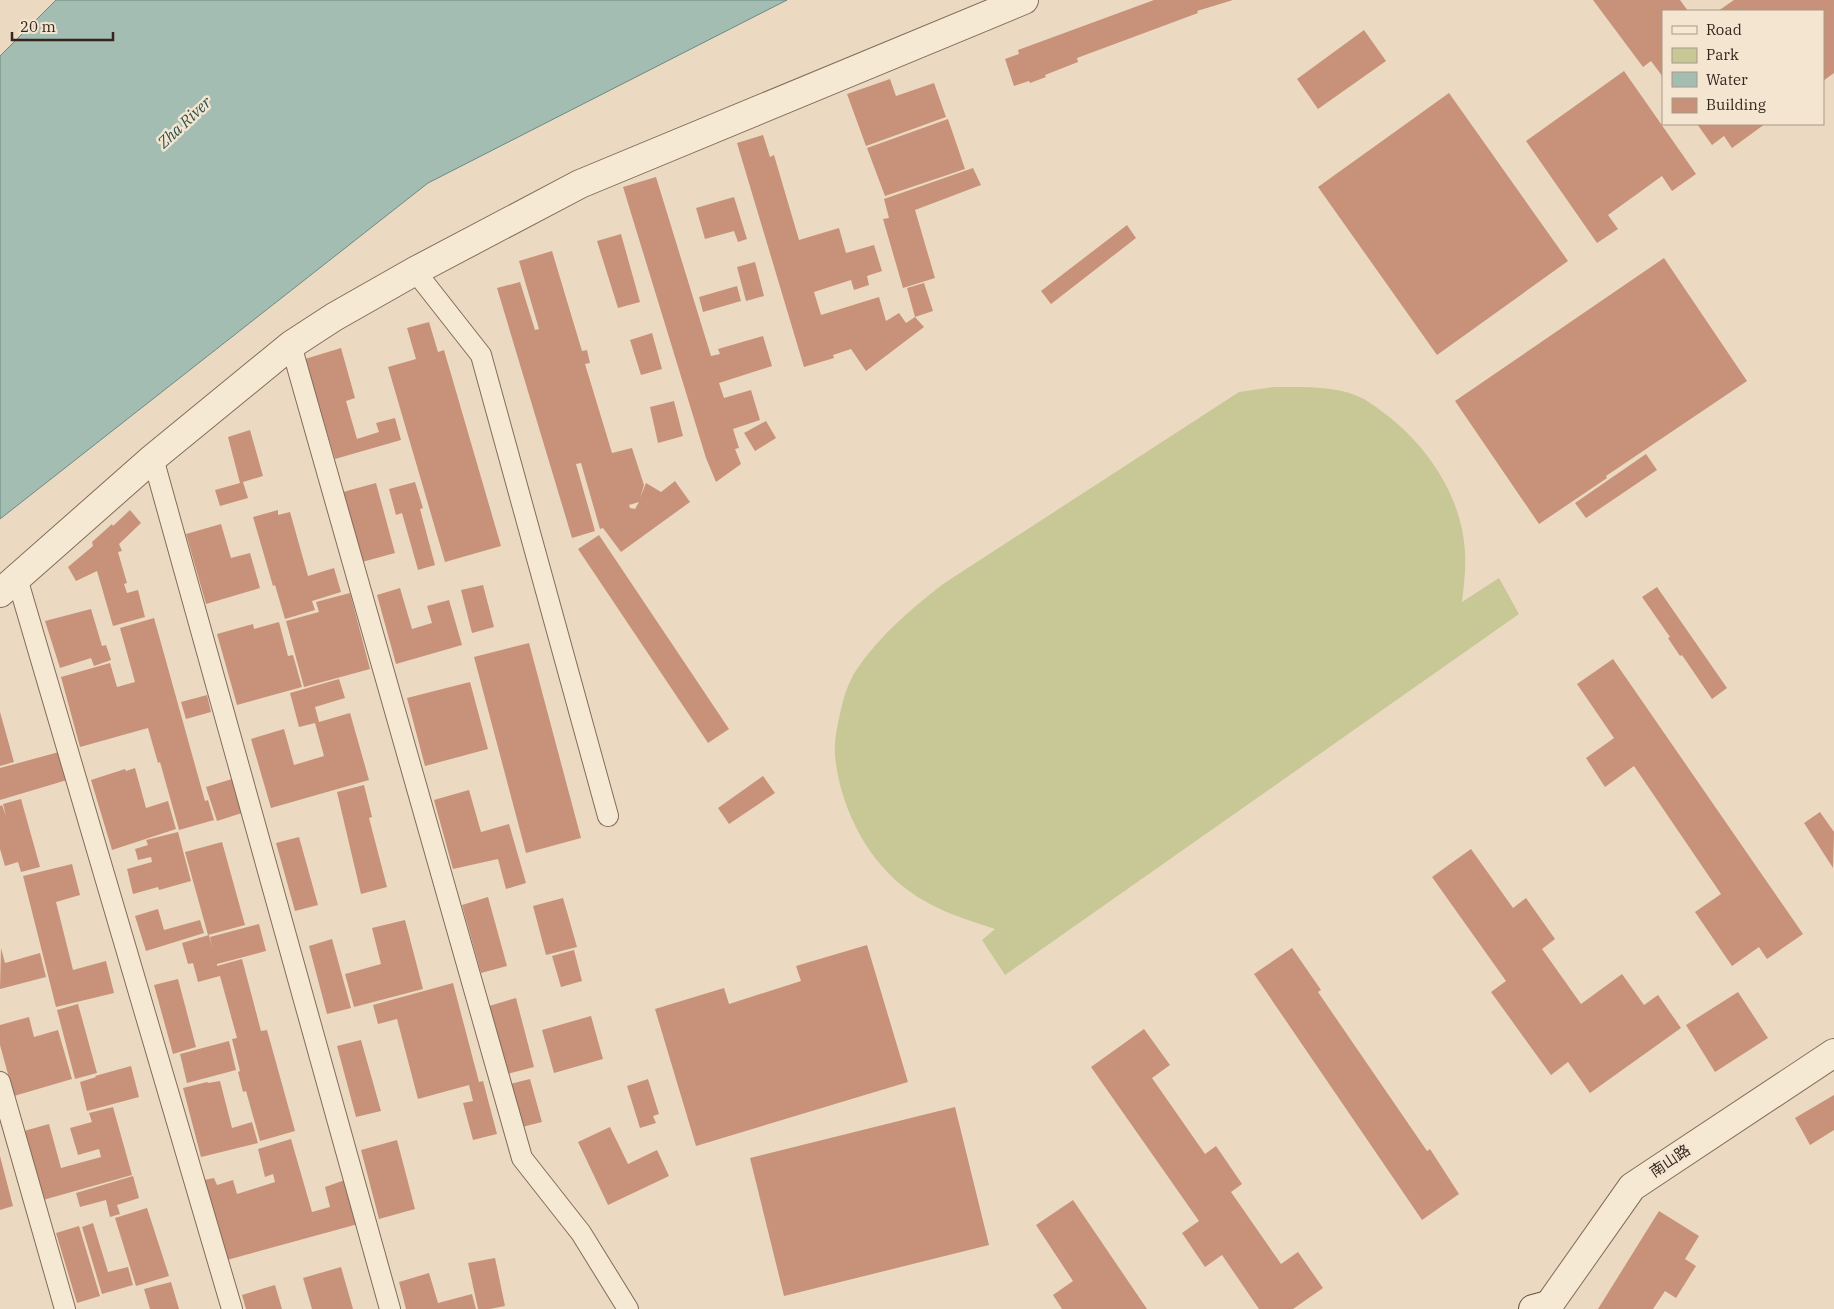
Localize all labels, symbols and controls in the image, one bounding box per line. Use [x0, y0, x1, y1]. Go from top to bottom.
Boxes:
scale bar [12, 10, 114, 42]
legend [1662, 10, 1824, 125]
text: 20 m [20, 17, 56, 36]
text: Road [1706, 20, 1742, 39]
text: Park [1706, 45, 1739, 64]
text: Water [1706, 70, 1748, 89]
water label: Zha River [152, 91, 216, 153]
text: Building [1706, 95, 1766, 114]
street label: 南山路 [1646, 1140, 1694, 1181]

